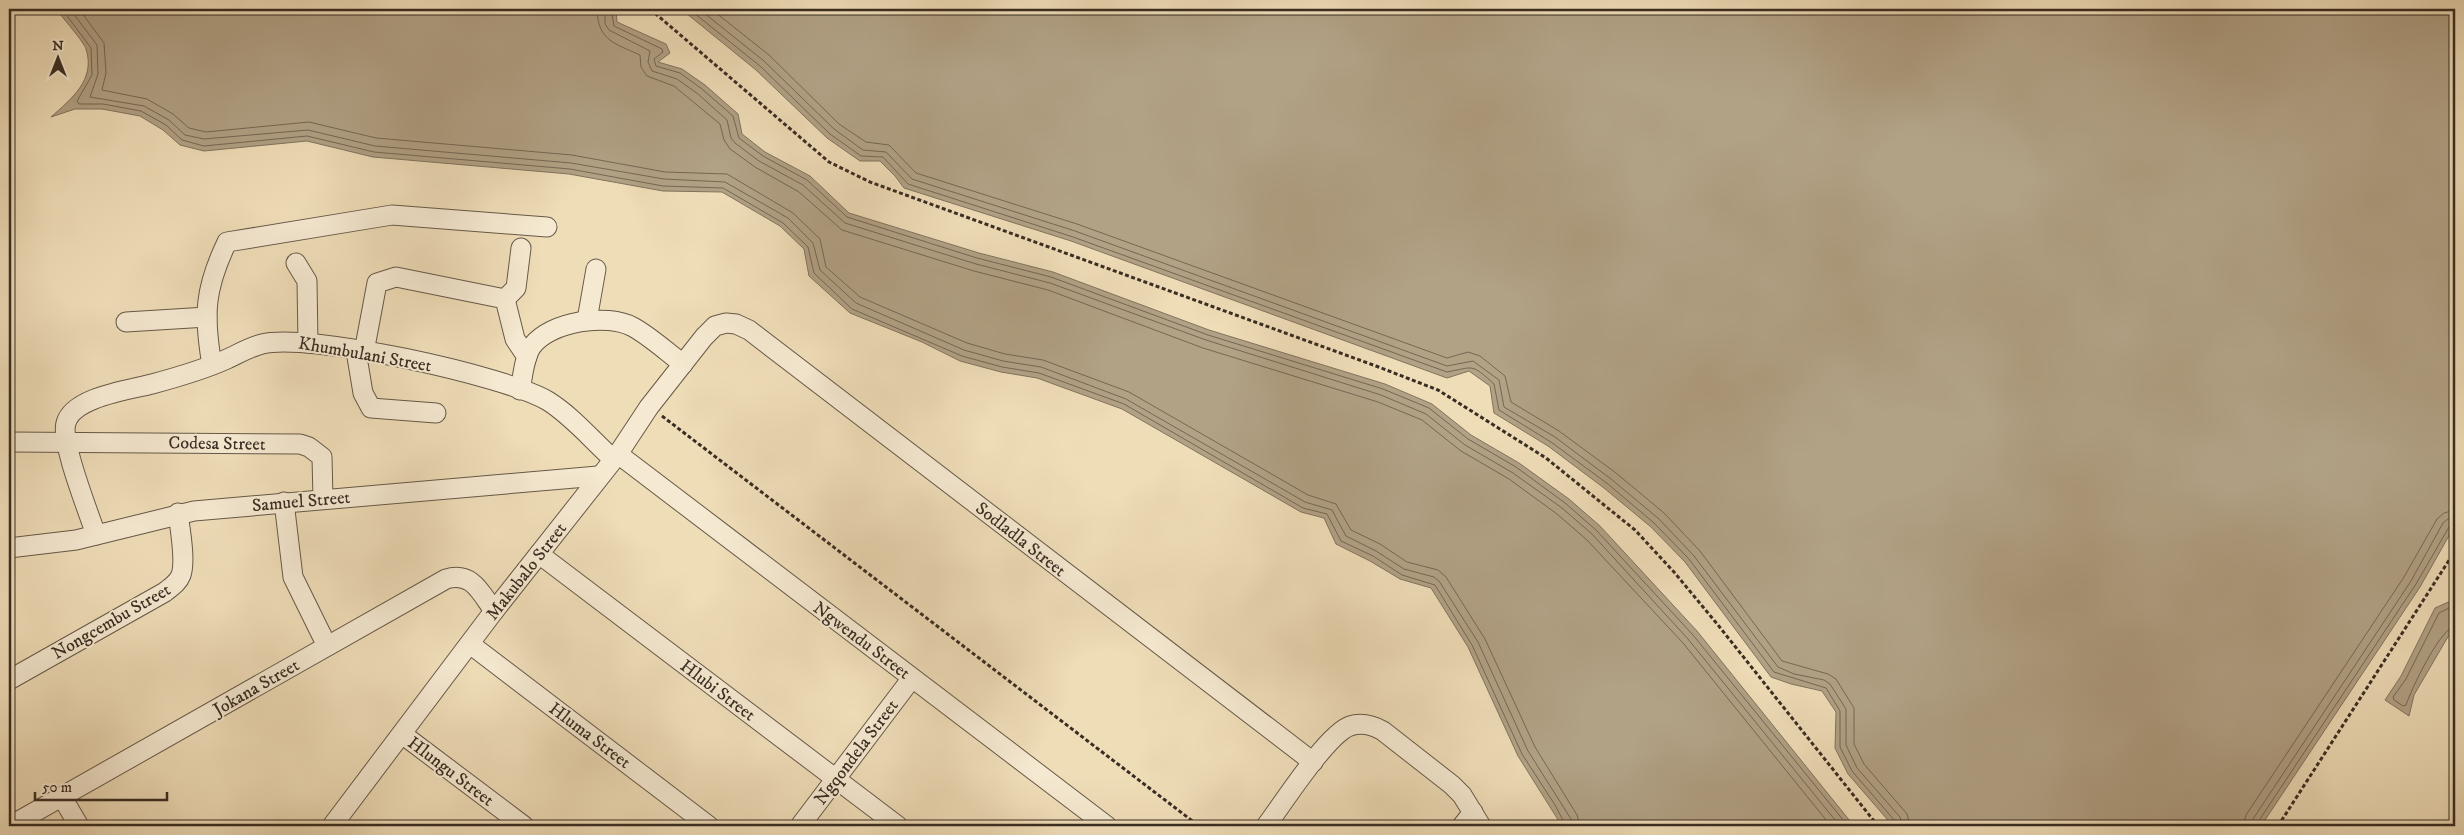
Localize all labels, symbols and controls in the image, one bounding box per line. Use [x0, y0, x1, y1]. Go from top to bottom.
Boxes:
north arrow [32, 32, 82, 82]
text: N [52, 37, 64, 55]
street label: Khumbulani Street [297, 332, 433, 378]
street label: Codesa Street [168, 432, 266, 456]
street label: Samuel Street [251, 487, 351, 517]
street label: Sodladla Street [971, 498, 1070, 582]
street label: Makubalo Street [482, 518, 572, 625]
street label: Nongcembu Street [48, 579, 175, 665]
street label: Ngwendu Street [808, 597, 914, 685]
street label: Jokana Street [208, 654, 304, 722]
street label: Hlubi Street [675, 655, 760, 726]
street label: Ngqondela Street [810, 695, 904, 810]
street label: Hluma Street [544, 698, 635, 774]
street label: Hlungu Street [403, 732, 498, 812]
scale bar [35, 770, 168, 802]
text: 50 m [42, 778, 72, 797]

